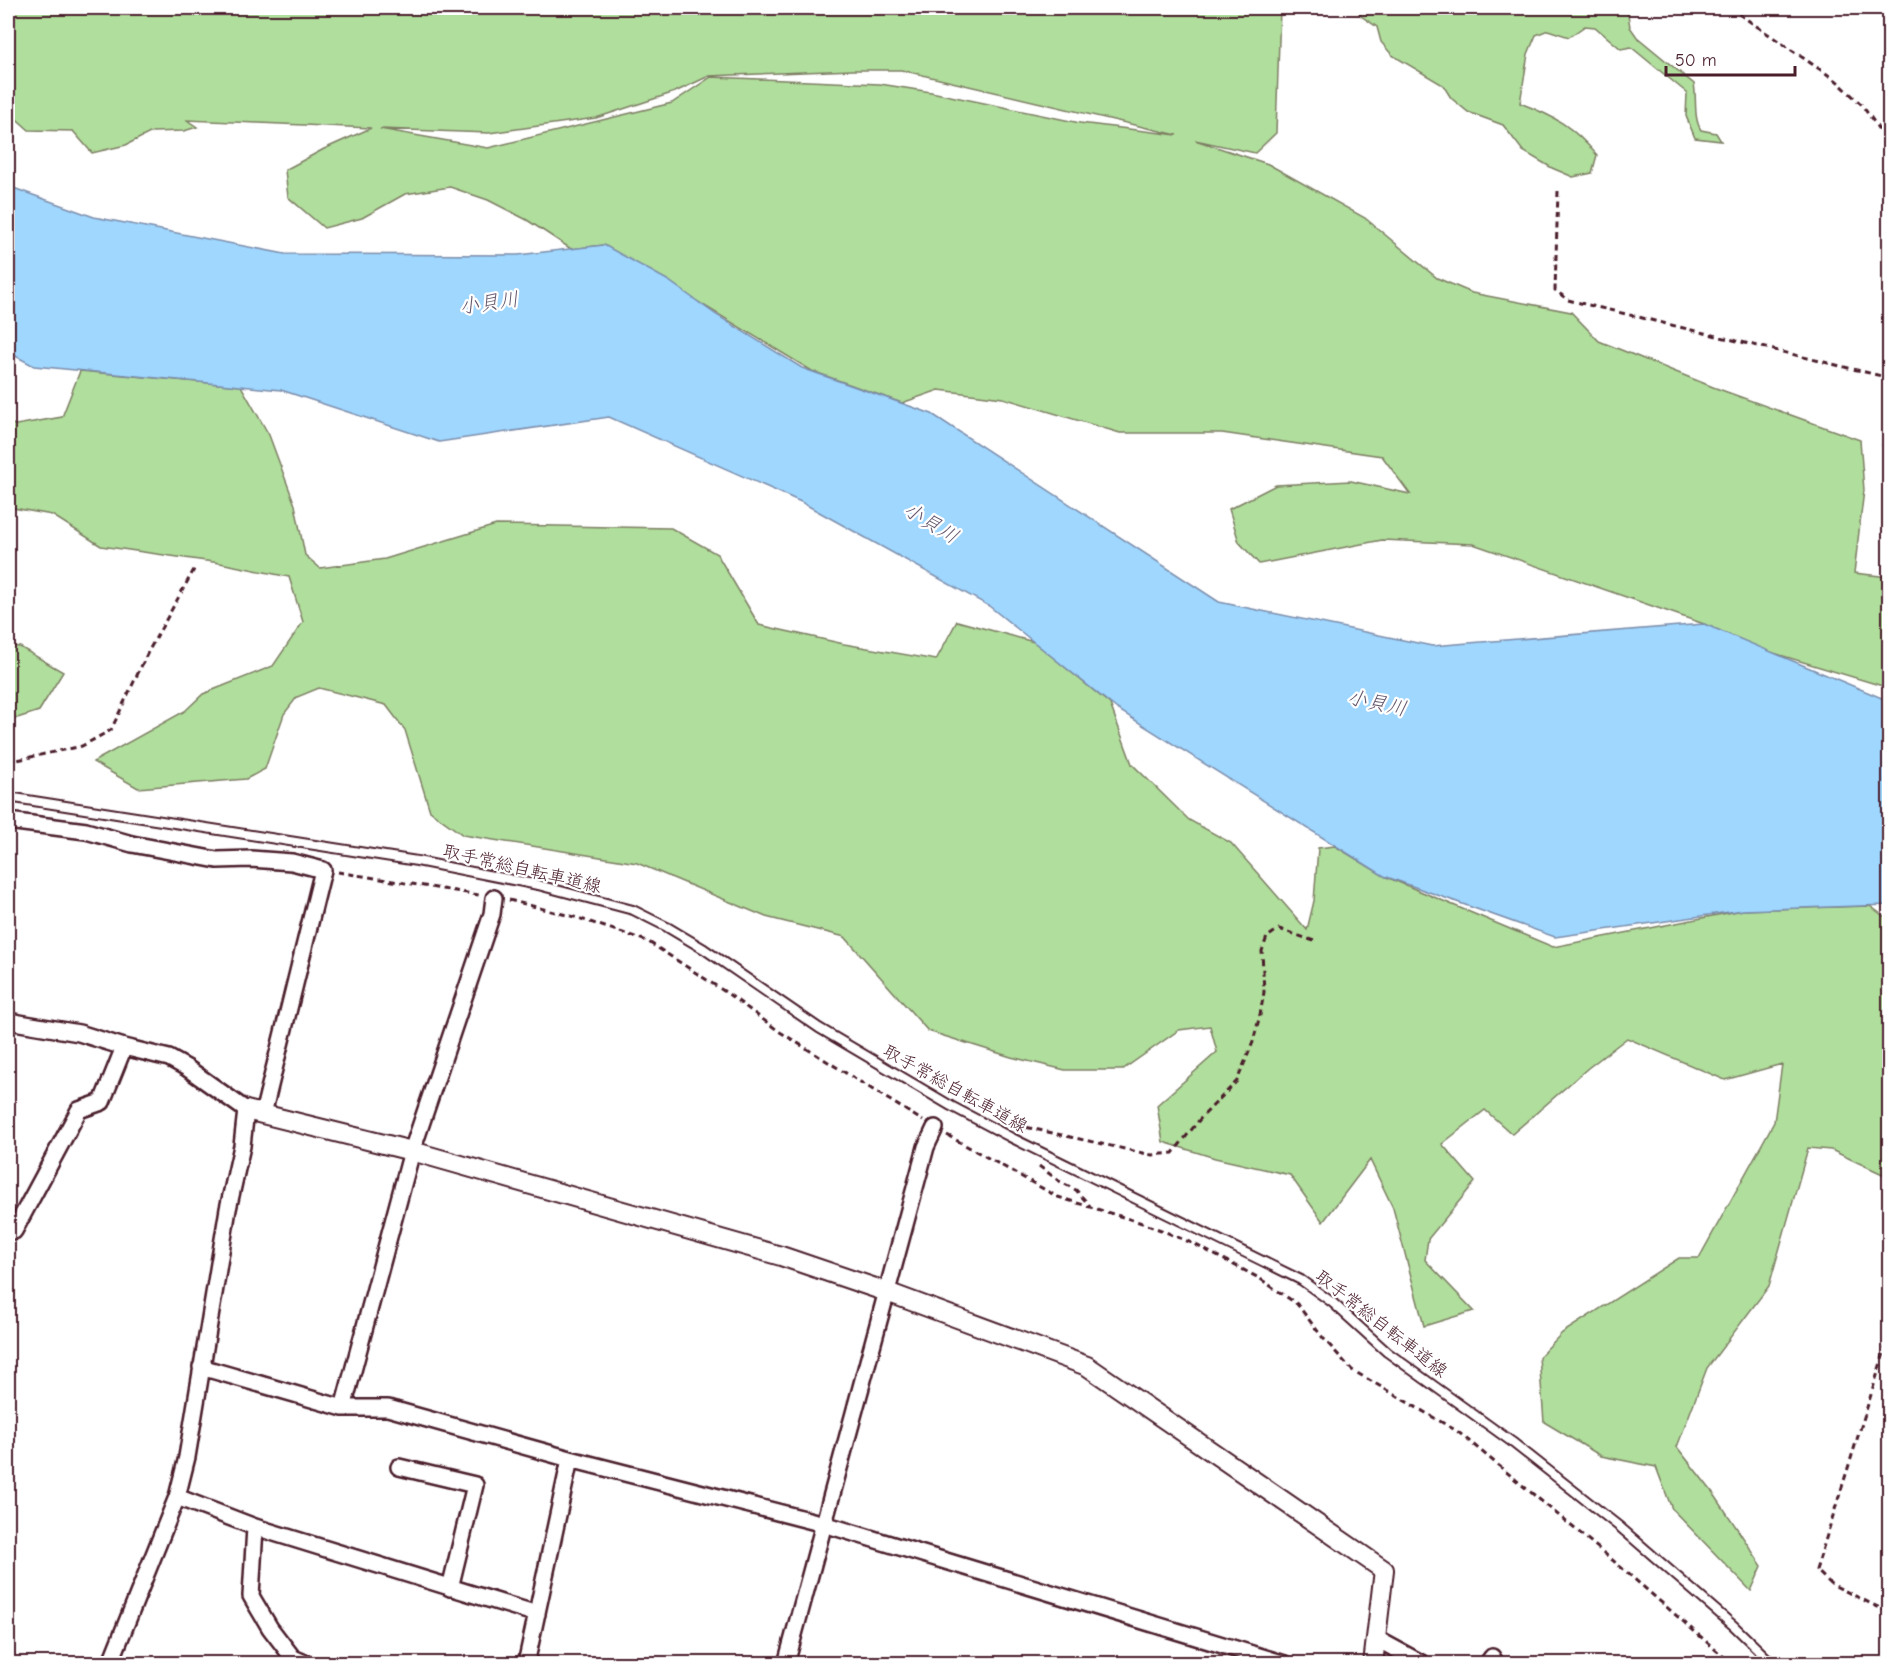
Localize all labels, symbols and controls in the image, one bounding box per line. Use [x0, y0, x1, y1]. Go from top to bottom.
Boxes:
scale bar [1666, 39, 1795, 77]
text: 50 m [1675, 50, 1717, 71]
water label: 小貝川 [458, 287, 520, 319]
water label: 小貝川 [899, 498, 963, 548]
water label: 小貝川 [1345, 686, 1409, 720]
street label: 取手常総自転車道線 [441, 841, 603, 897]
street label: 取手常総自転車道線 [879, 1041, 1031, 1137]
street label: 取手常総自転車道線 [1311, 1266, 1451, 1382]

